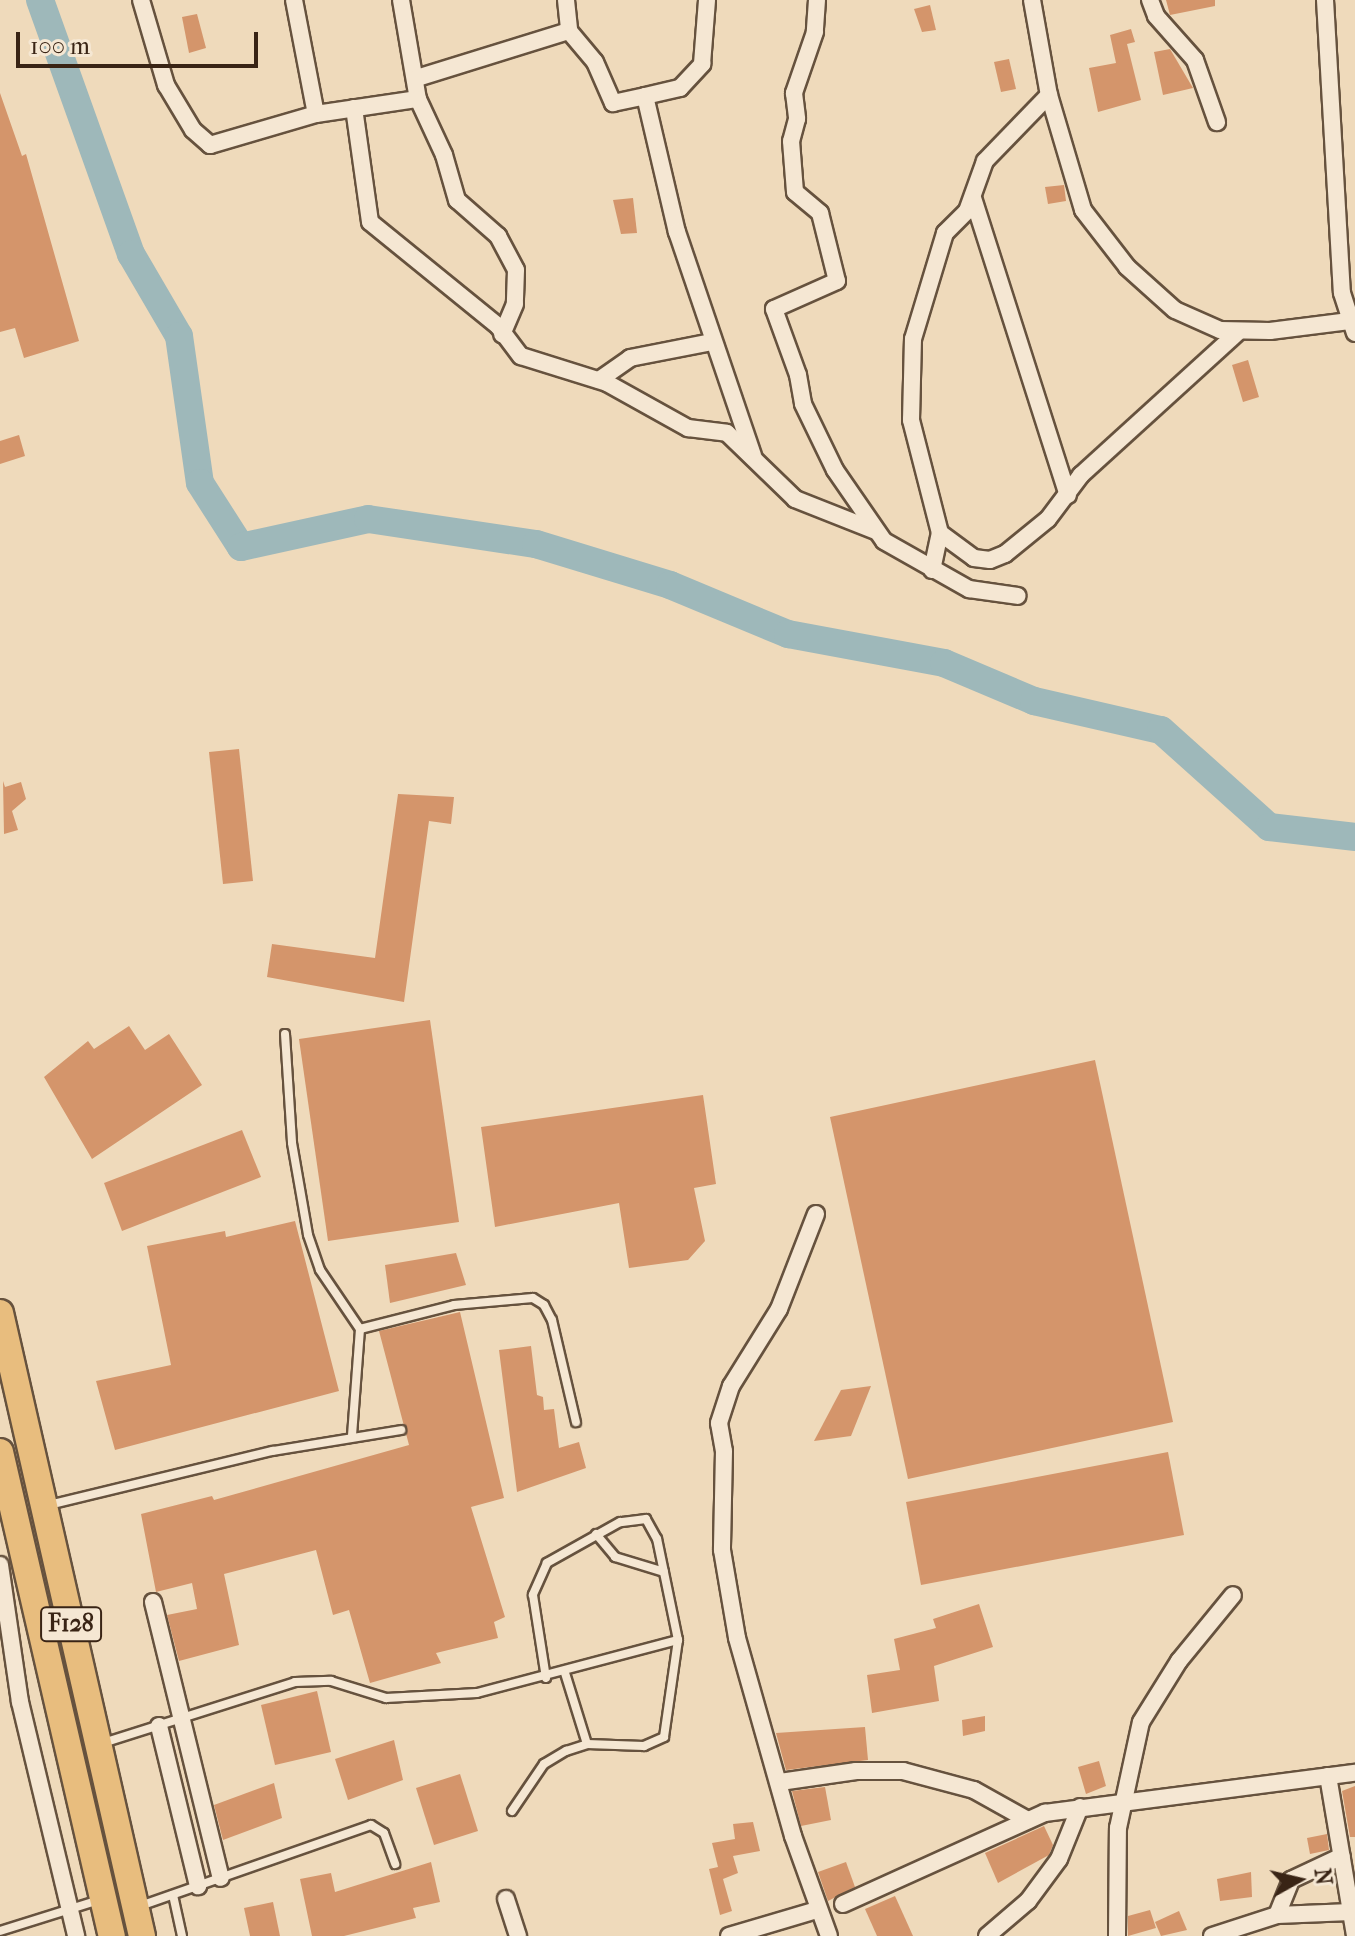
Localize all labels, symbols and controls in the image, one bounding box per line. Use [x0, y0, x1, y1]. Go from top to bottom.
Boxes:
scale bar [20, 16, 262, 66]
text: 100 m [30, 32, 90, 60]
road number: F128 [39, 1604, 103, 1644]
north arrow [1259, 1840, 1339, 1920]
text: N [1309, 1867, 1337, 1887]

